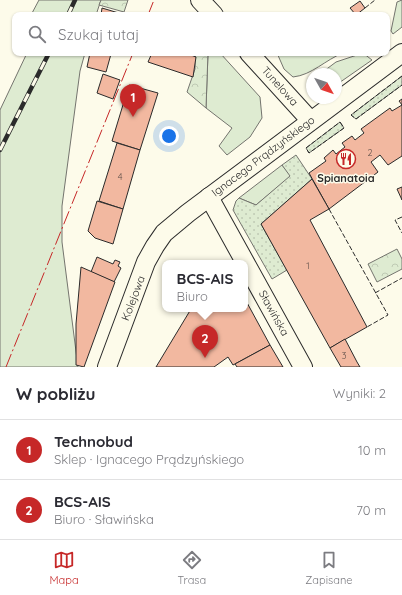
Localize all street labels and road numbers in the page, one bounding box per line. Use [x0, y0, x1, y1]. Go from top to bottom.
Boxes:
street label: Tunelowa [259, 63, 301, 109]
street label: Ignacego Prądzyńskiego [209, 112, 318, 199]
street label: Kolejowa [118, 274, 148, 322]
street label: Sławińska [256, 288, 292, 338]

